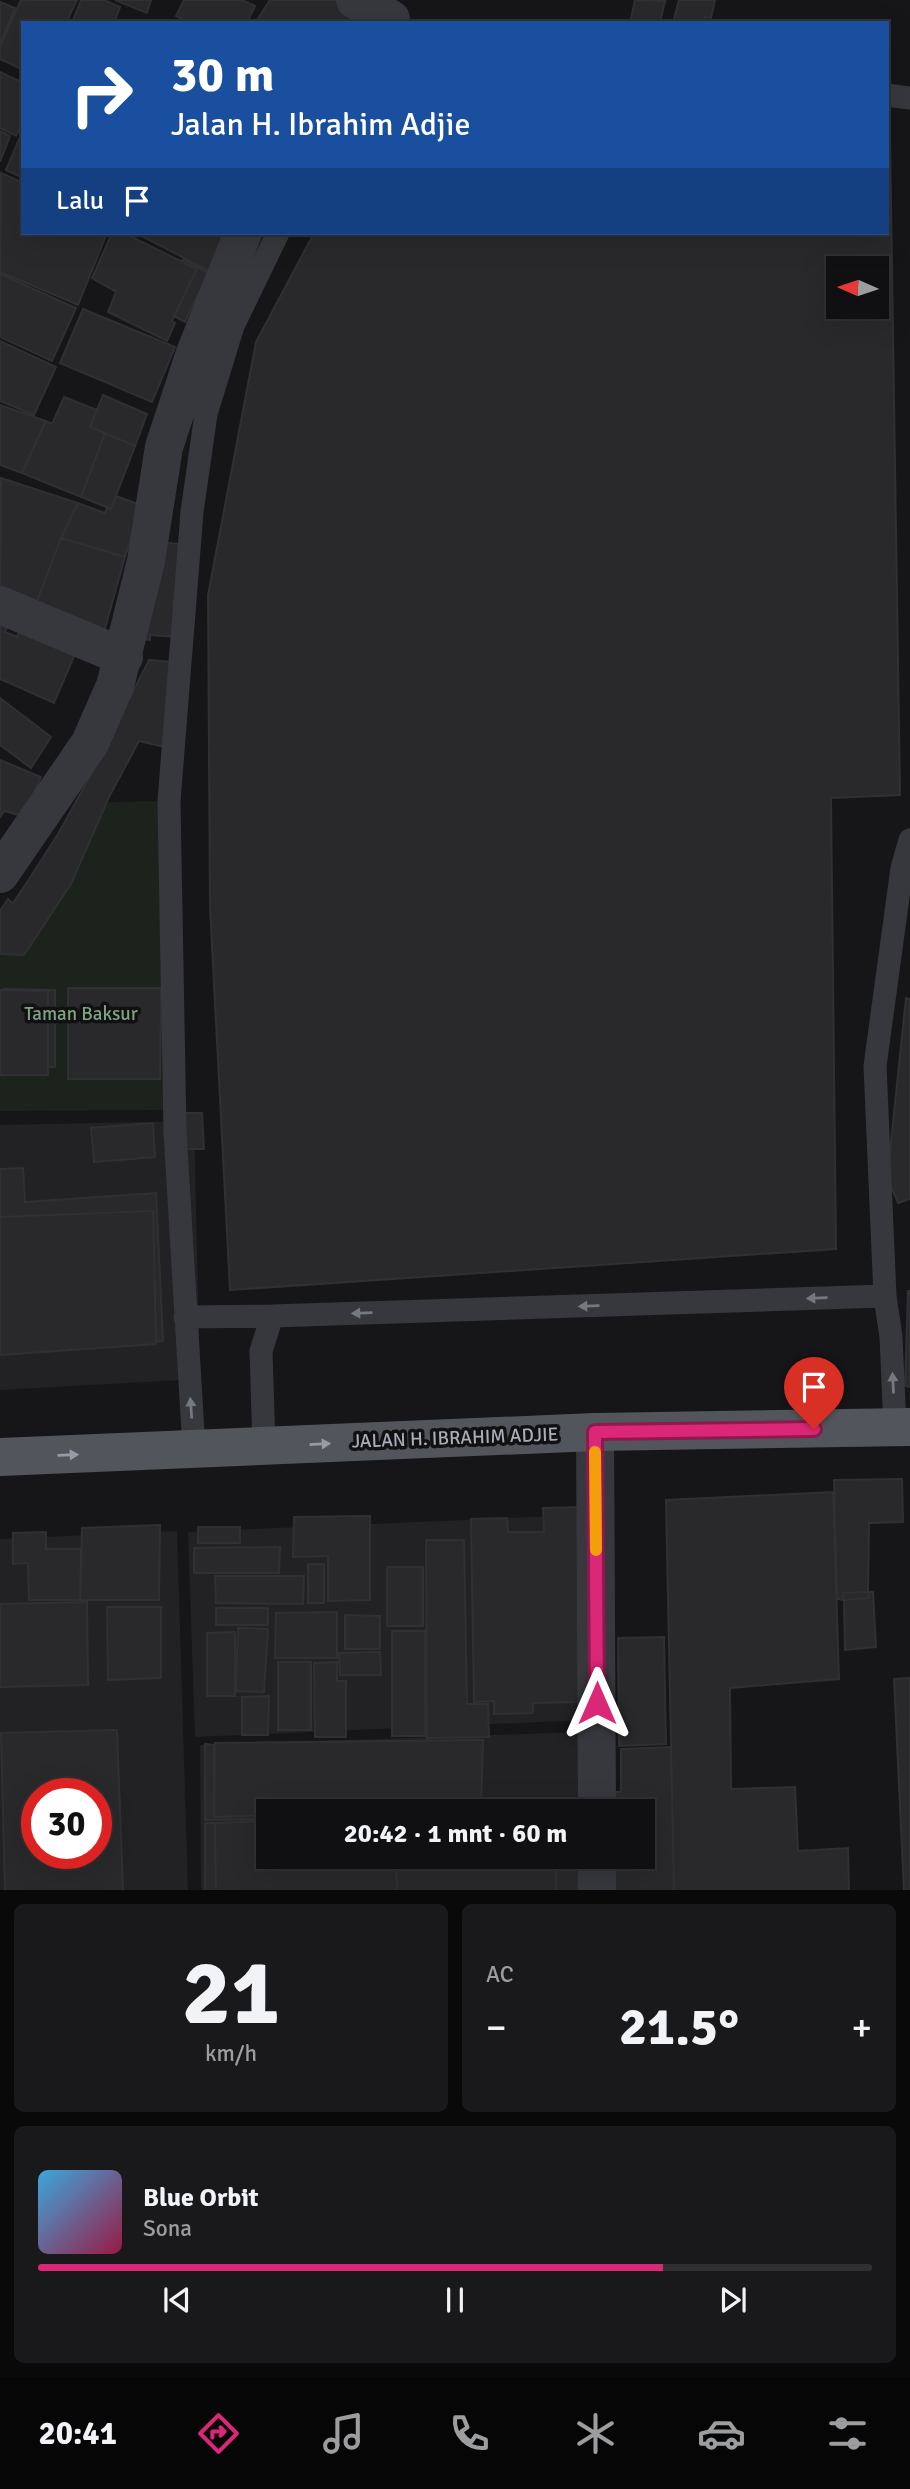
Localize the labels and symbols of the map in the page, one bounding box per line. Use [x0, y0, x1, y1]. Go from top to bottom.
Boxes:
north arrow [826, 256, 889, 318]
park label: Taman Baksur [24, 1002, 138, 1026]
one-way arrow [805, 1293, 827, 1304]
one-way arrow [578, 1300, 600, 1311]
one-way arrow [351, 1308, 373, 1319]
pin [784, 1357, 844, 1429]
one-way arrow [887, 1371, 898, 1393]
one-way arrow [186, 1397, 197, 1419]
street label: JALAN H. IBRAHIM ADJIE [351, 1422, 559, 1454]
one-way arrow [309, 1438, 331, 1449]
one-way arrow [57, 1449, 79, 1460]
position arrow [560, 1666, 634, 1740]
speed limit sign: 30 [21, 1778, 112, 1869]

